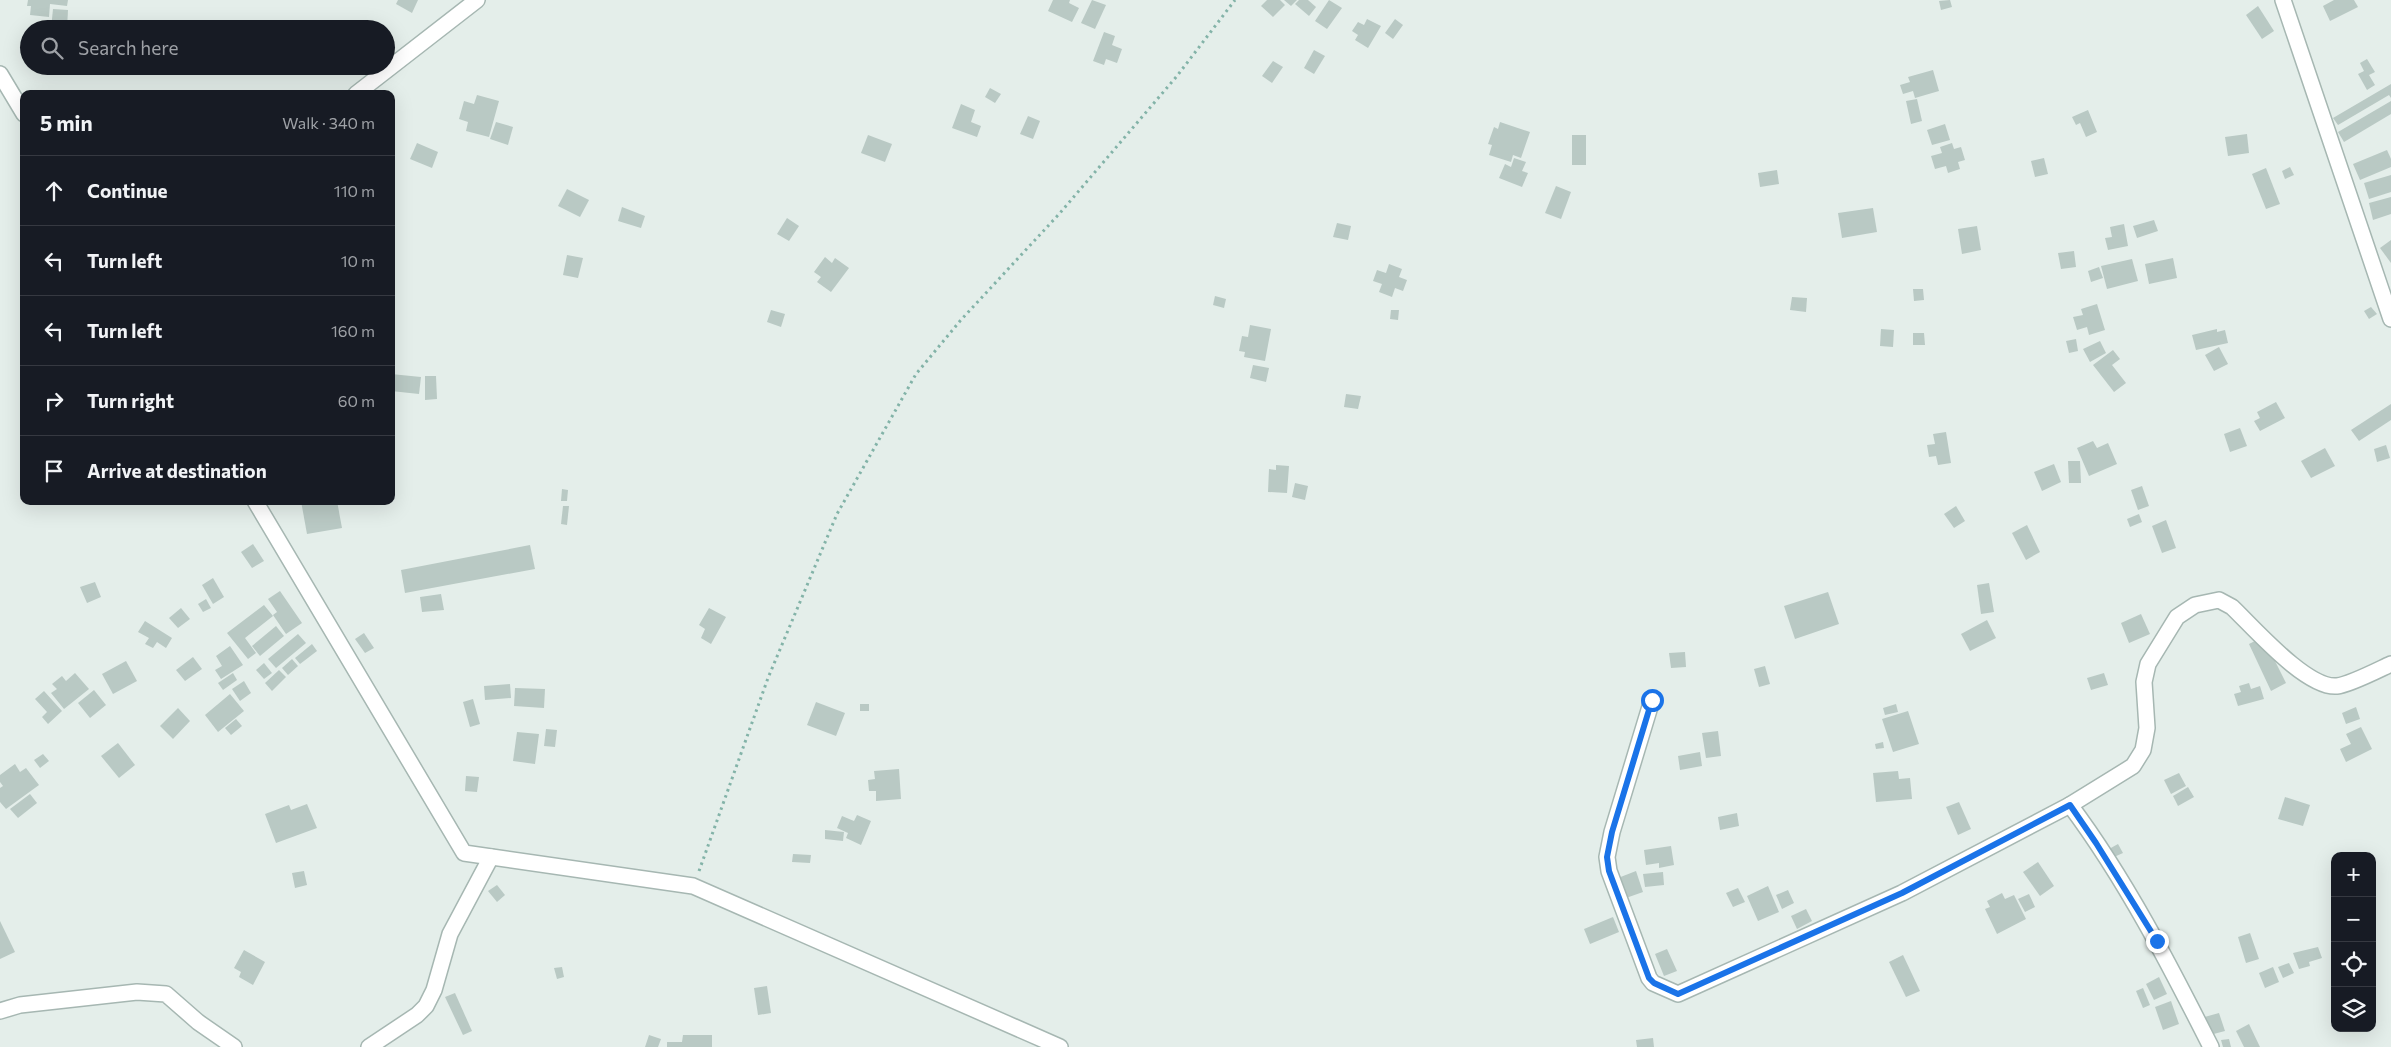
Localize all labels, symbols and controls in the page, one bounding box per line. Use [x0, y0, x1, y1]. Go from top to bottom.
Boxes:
search box [20, 20, 395, 75]
icon: search [38, 34, 66, 62]
text: Search here [78, 36, 178, 59]
text: 5 min [40, 110, 93, 135]
text: Walk · 340 m [282, 113, 375, 132]
icon: ahead [40, 177, 68, 205]
text: Continue [87, 179, 167, 202]
text: 110 m [334, 181, 375, 200]
icon: left [40, 247, 68, 275]
text: Turn left [87, 249, 162, 272]
text: 10 m [341, 251, 375, 270]
icon: left [40, 317, 68, 345]
text: Turn left [87, 319, 162, 342]
text: 160 m [331, 321, 375, 340]
icon: right [40, 387, 68, 415]
text: Turn right [87, 389, 174, 412]
text: 60 m [338, 391, 375, 410]
icon: arrive [40, 457, 68, 485]
text: Arrive at destination [87, 459, 267, 482]
route start [1641, 689, 1664, 712]
map controls [2331, 852, 2376, 1032]
button: + [2331, 852, 2376, 897]
button: − [2331, 897, 2376, 942]
route end [2146, 930, 2169, 953]
button: locate [2331, 942, 2376, 987]
button: layers [2331, 987, 2376, 1032]

